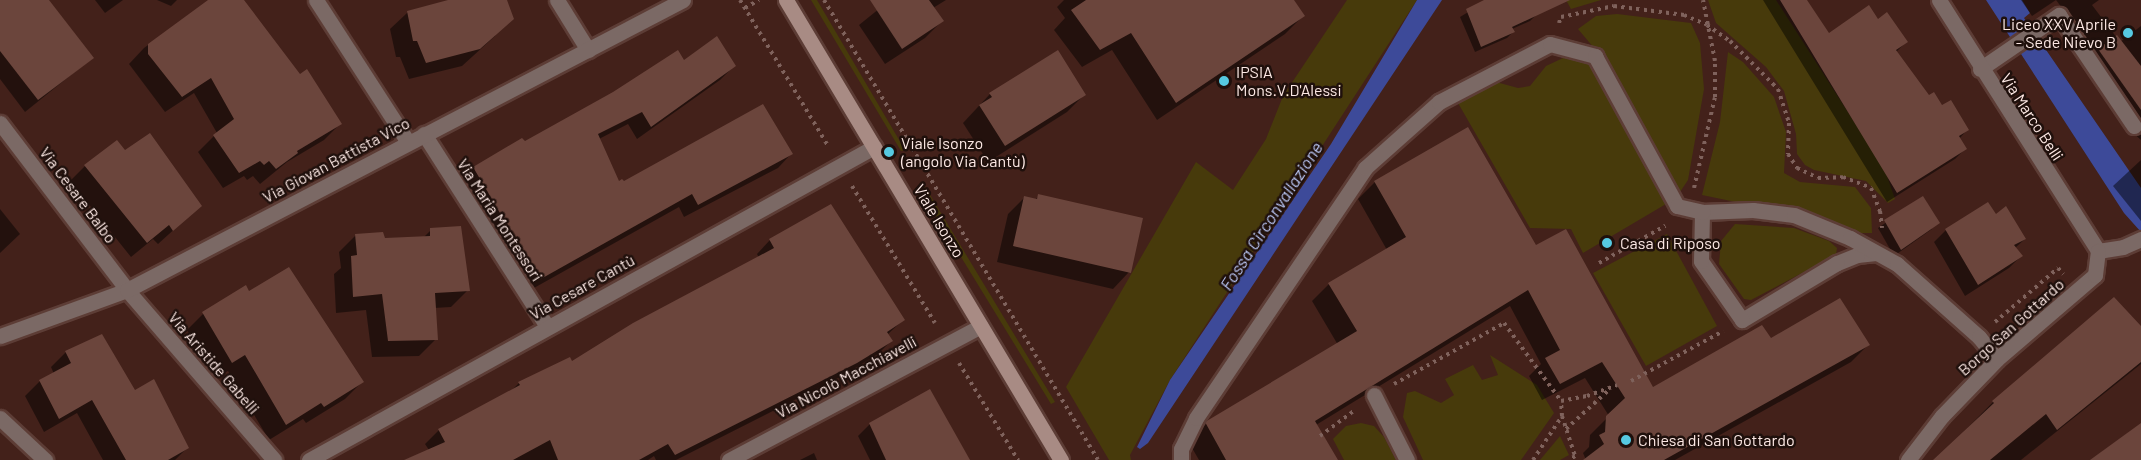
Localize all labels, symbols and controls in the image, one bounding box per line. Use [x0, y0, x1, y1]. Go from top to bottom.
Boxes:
place label: Liceo XXV Aprile - Sede Nievo B [2002, 14, 2116, 52]
marker: Liceo XXV Aprile - Sede Nievo B [2121, 26, 2135, 40]
place label: IPSIA Mons.V.D'Alessi [1236, 62, 1342, 100]
street label: Via Marco Belli [1997, 70, 2067, 164]
marker: IPSIA Mons.V.D'Alessi [1217, 74, 1231, 88]
street label: Via Giovan Battista Vico [259, 113, 413, 207]
place label: Viale Isonzo (angolo Via Cantù) [901, 133, 1025, 171]
water label: Fossa Circonvallazione [1215, 138, 1327, 294]
street label: Via Cesare Balbo [36, 143, 120, 247]
marker: Viale Isonzo (angolo Via Cantù) [882, 145, 896, 159]
street label: Via Maria Montessori [453, 155, 547, 285]
street label: Viale Isonzo [910, 181, 968, 261]
place label: Casa di Riposo [1620, 233, 1721, 253]
marker: Casa di Riposo [1598, 234, 1616, 252]
street label: Via Cesare Cantù [526, 250, 638, 324]
street label: Borgo San Gottardo [1954, 274, 2068, 380]
street label: Via Aristide Gabelli [164, 308, 264, 418]
street label: Via Nicolò Macchiavelli [772, 332, 920, 422]
place label: Chiesa di San Gottardo [1638, 430, 1795, 450]
marker: Chiesa di San Gottardo [1619, 433, 1633, 447]

